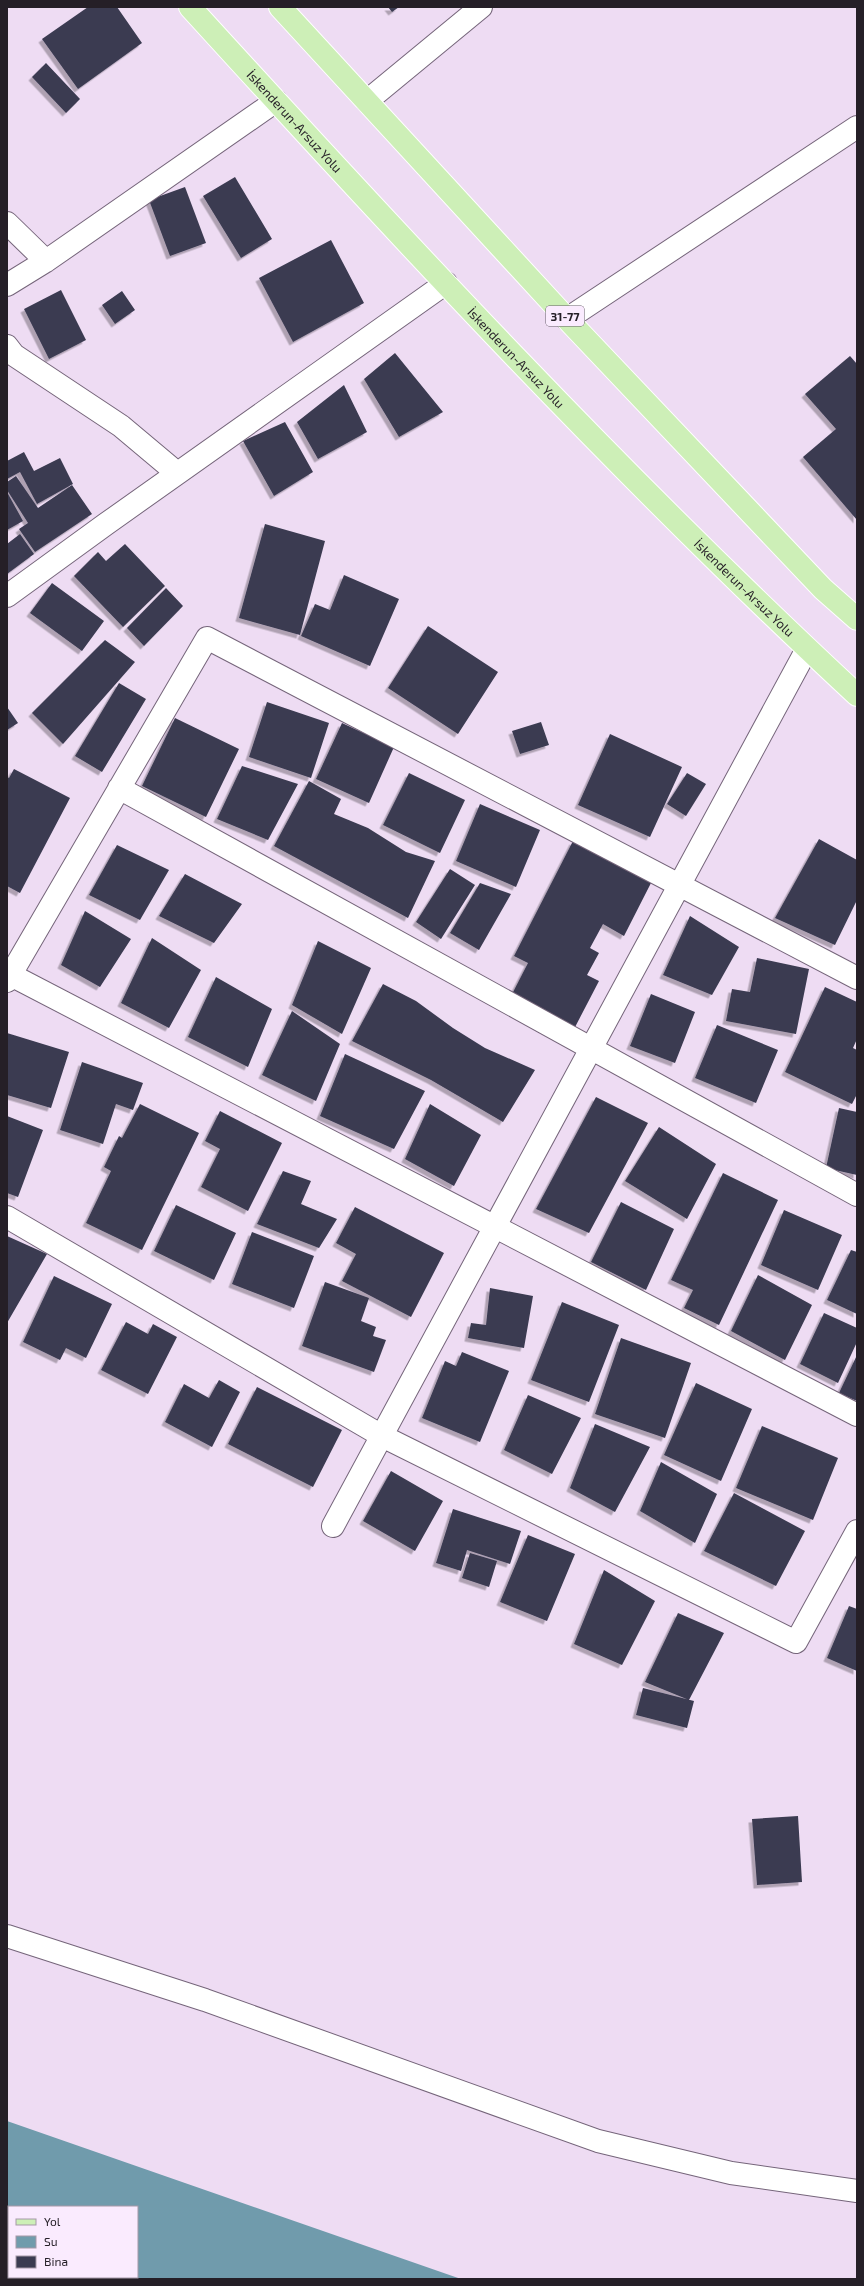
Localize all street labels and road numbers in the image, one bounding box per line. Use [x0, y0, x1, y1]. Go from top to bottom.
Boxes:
street label: İskenderun-Arsuz Yolu [244, 67, 346, 176]
street label: İskenderun-Arsuz Yolu [464, 304, 568, 411]
road number: 31-77 [546, 306, 584, 326]
street label: İskenderun-Arsuz Yolu [691, 536, 798, 640]

